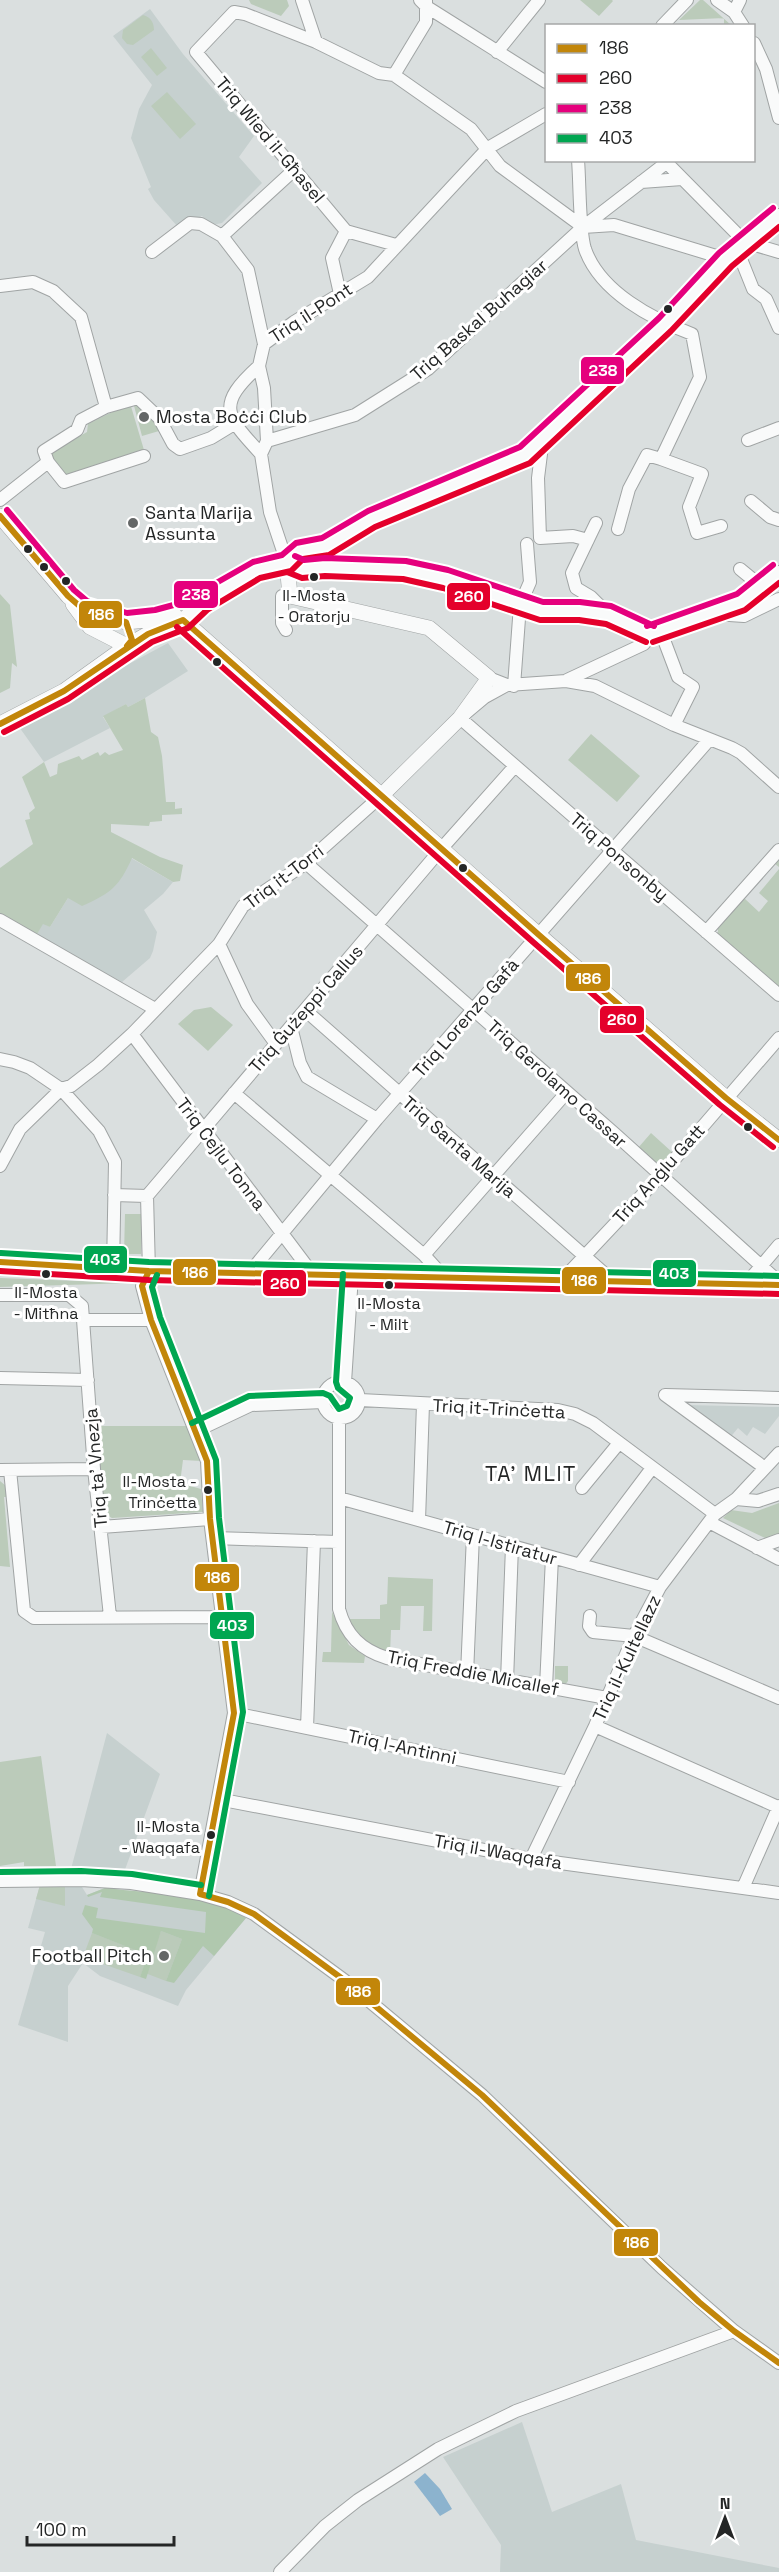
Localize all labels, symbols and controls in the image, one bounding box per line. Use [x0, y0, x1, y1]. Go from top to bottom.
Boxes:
legend [545, 24, 755, 162]
text: 186 [599, 36, 629, 59]
text: 260 [599, 66, 632, 89]
street label: Triq Wied il-Għasel [211, 72, 330, 208]
text: 238 [599, 96, 632, 119]
text: 403 [599, 126, 633, 149]
street label: Triq Baskal Buhagiar [405, 254, 552, 385]
street label: Triq il-Pont [265, 277, 357, 348]
unlabelled marker [662, 303, 674, 315]
line badge: 238 [580, 356, 625, 385]
text: 238 [589, 360, 618, 381]
place label: Mosta Boċċi Club [156, 405, 307, 428]
marker: Mosta Boċċi Club [137, 410, 151, 424]
place label: Santa Marija Assunta [145, 501, 252, 545]
marker: Santa Marija Assunta [126, 516, 140, 530]
unlabelled marker [22, 543, 34, 555]
unlabelled marker [38, 561, 50, 573]
marker: Il-Mosta - Oratorju [308, 571, 320, 583]
unlabelled marker [60, 575, 72, 587]
line badge: 238 [173, 580, 219, 609]
line badge: 260 [446, 582, 491, 611]
text: 238 [182, 584, 211, 605]
place label: Il-Mosta - Oratorju [278, 585, 350, 627]
text: 260 [454, 586, 484, 607]
line badge: 186 [78, 600, 123, 629]
text: 186 [88, 604, 114, 625]
unlabelled marker [211, 656, 223, 668]
street label: Triq Ponsonby [565, 807, 674, 906]
street label: Triq it-Torri [239, 839, 328, 914]
unlabelled marker [457, 862, 469, 874]
street label: Triq Ġużeppi Callus [244, 940, 368, 1078]
street label: Triq Lorenzo Gafà [408, 953, 524, 1082]
line badge: 186 [565, 963, 611, 992]
text: 186 [575, 968, 601, 989]
line badge: 260 [599, 1005, 645, 1034]
text: 260 [607, 1009, 637, 1030]
street label: Triq Gerolamo Cassar [483, 1015, 632, 1153]
street label: Triq Santa Marija [397, 1091, 521, 1203]
street label: Triq Ċejlu Tonna [172, 1093, 271, 1215]
street label: Triq Anġlu Gatt [608, 1119, 710, 1228]
unlabelled marker [742, 1121, 754, 1133]
line badge: 403 [83, 1245, 128, 1274]
text: 403 [90, 1249, 120, 1270]
line badge: 186 [172, 1258, 217, 1286]
line badge: 403 [652, 1259, 697, 1288]
text: 186 [182, 1262, 208, 1283]
text: 403 [659, 1263, 689, 1284]
line badge: 186 [561, 1266, 607, 1295]
marker: Il-Mosta - Mitħna [40, 1268, 52, 1280]
line badge: 260 [262, 1269, 307, 1297]
text: 186 [571, 1270, 597, 1291]
text: 260 [270, 1273, 300, 1294]
marker: Il-Mosta - Milt [383, 1279, 395, 1291]
place label: Il-Mosta - Mitħna [14, 1282, 78, 1324]
place label: Il-Mosta - Milt [357, 1293, 421, 1335]
street label: Triq it-Trinċetta [432, 1394, 566, 1423]
street label: Triq ta' Vnezja [79, 1407, 112, 1529]
district label: TA' MLIT [485, 1460, 577, 1487]
place label: Il-Mosta - Trinċetta [122, 1471, 197, 1513]
marker: Il-Mosta - Trinċetta [202, 1484, 214, 1496]
street label: Triq l-Istiratur [440, 1515, 560, 1570]
line badge: 186 [194, 1563, 240, 1592]
text: 186 [204, 1567, 230, 1588]
street label: Triq il-Kultellazz [587, 1591, 666, 1724]
line badge: 403 [209, 1611, 255, 1640]
text: 403 [217, 1615, 247, 1636]
street label: Triq Freddie Micallef [385, 1645, 561, 1700]
street label: Triq l-Antinni [346, 1724, 458, 1769]
place label: Il-Mosta - Waqqafa [121, 1816, 200, 1858]
marker: Il-Mosta - Waqqafa [205, 1829, 217, 1841]
street label: Triq il-Waqqafa [432, 1829, 564, 1874]
place label: Football Pitch [32, 1944, 152, 1967]
marker: Football Pitch [157, 1949, 171, 1963]
line badge: 186 [335, 1977, 381, 2006]
text: 186 [345, 1981, 371, 2002]
line badge: 186 [613, 2228, 659, 2257]
text: 186 [623, 2232, 649, 2253]
north arrow [695, 2488, 755, 2548]
text: N [720, 2493, 730, 2514]
scale bar [27, 2509, 174, 2547]
text: 100 m [36, 2518, 87, 2541]

